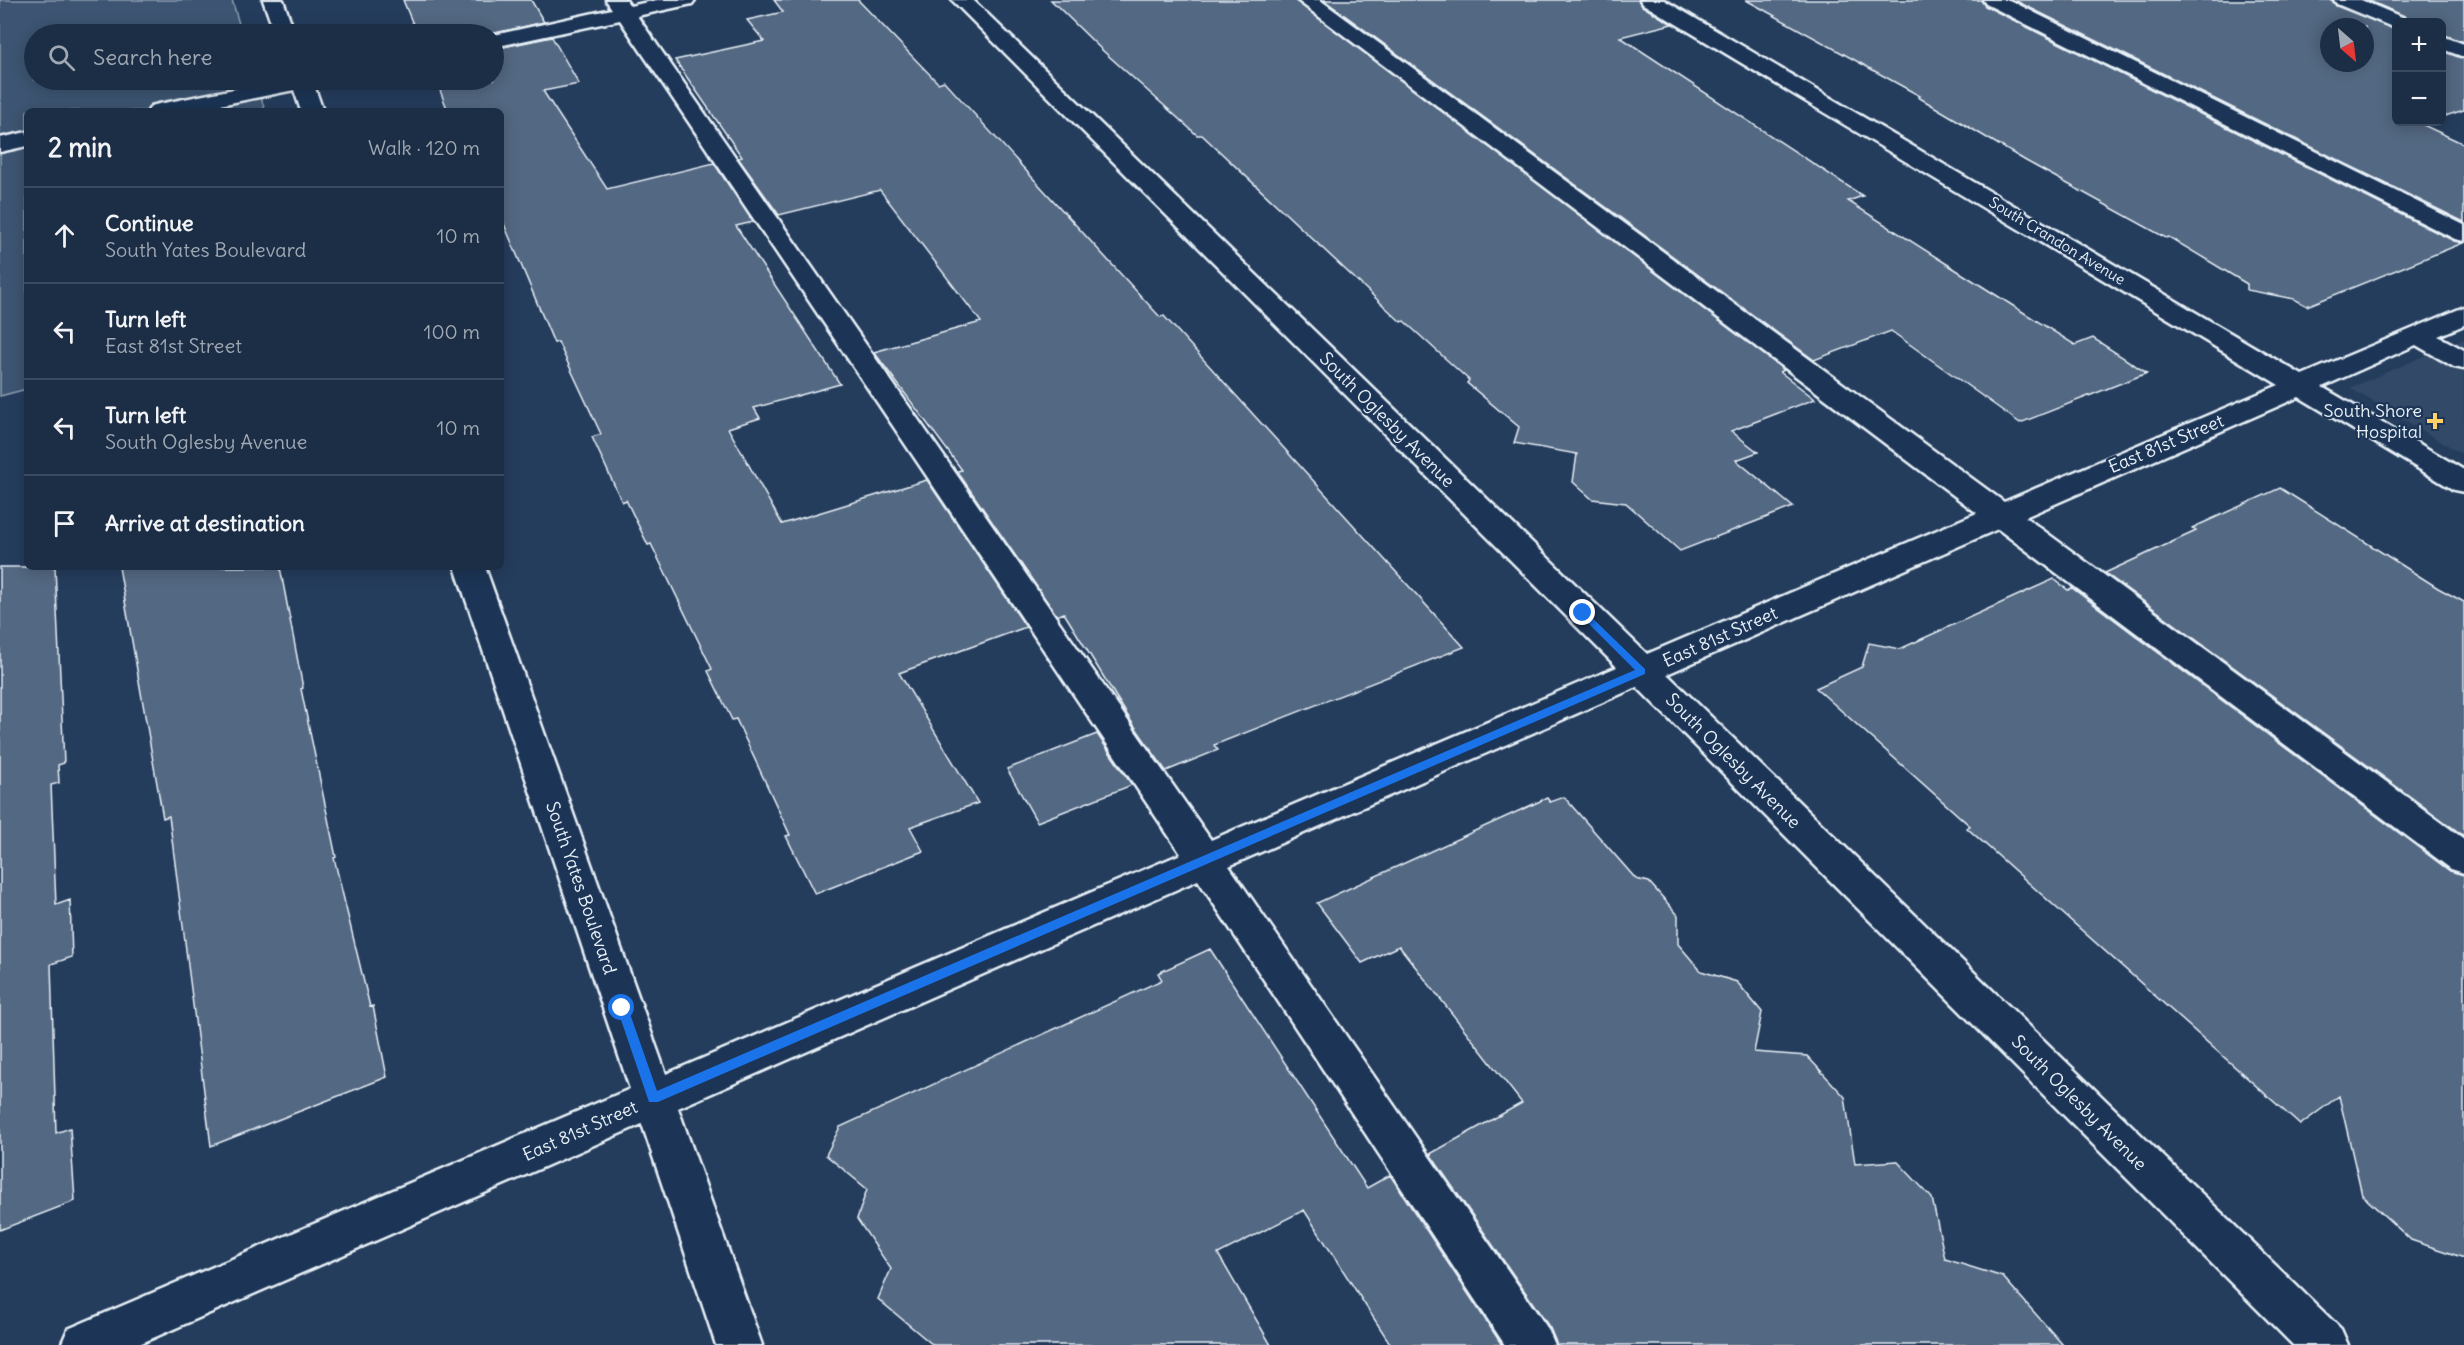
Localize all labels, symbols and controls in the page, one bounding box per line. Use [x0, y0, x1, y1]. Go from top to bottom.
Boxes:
north arrow [2320, 18, 2374, 72]
map controls [2392, 18, 2446, 126]
button: + [2392, 18, 2446, 72]
search box [24, 24, 504, 90]
icon: search [45, 41, 78, 74]
text: Search here [93, 43, 212, 71]
button: − [2392, 72, 2446, 126]
text: 2 min [48, 131, 112, 164]
text: Walk · 120 m [368, 135, 480, 160]
street label: South Crandon Avenue [1986, 192, 2129, 289]
text: Continue [105, 209, 194, 237]
icon: ahead [48, 219, 81, 252]
text: 10 m [437, 223, 480, 248]
text: South Yates Boulevard [105, 237, 306, 262]
text: Turn left [105, 305, 186, 333]
icon: left [48, 315, 81, 348]
text: 100 m [423, 319, 480, 344]
text: East 81st Street [105, 333, 242, 358]
street label: South Oglesby Avenue [1315, 347, 1460, 492]
place label: South Shore Hospital [2324, 399, 2422, 443]
text: Turn left [105, 401, 186, 429]
street label: East 81st Street [2105, 409, 2227, 478]
icon: left [48, 411, 81, 444]
marker: South Shore Hospital [2426, 412, 2444, 430]
text: 10 m [437, 415, 480, 440]
text: South Oglesby Avenue [105, 429, 307, 454]
icon: arrive [48, 507, 81, 540]
text: Arrive at destination [105, 509, 305, 537]
route end [1569, 599, 1595, 625]
street label: East 81st Street [1659, 601, 1781, 672]
street label: South Oglesby Avenue [1661, 688, 1806, 833]
street label: South Yates Boulevard [541, 798, 622, 978]
route start [608, 994, 634, 1020]
street label: South Oglesby Avenue [2007, 1030, 2152, 1175]
street label: East 81st Street [519, 1095, 641, 1166]

